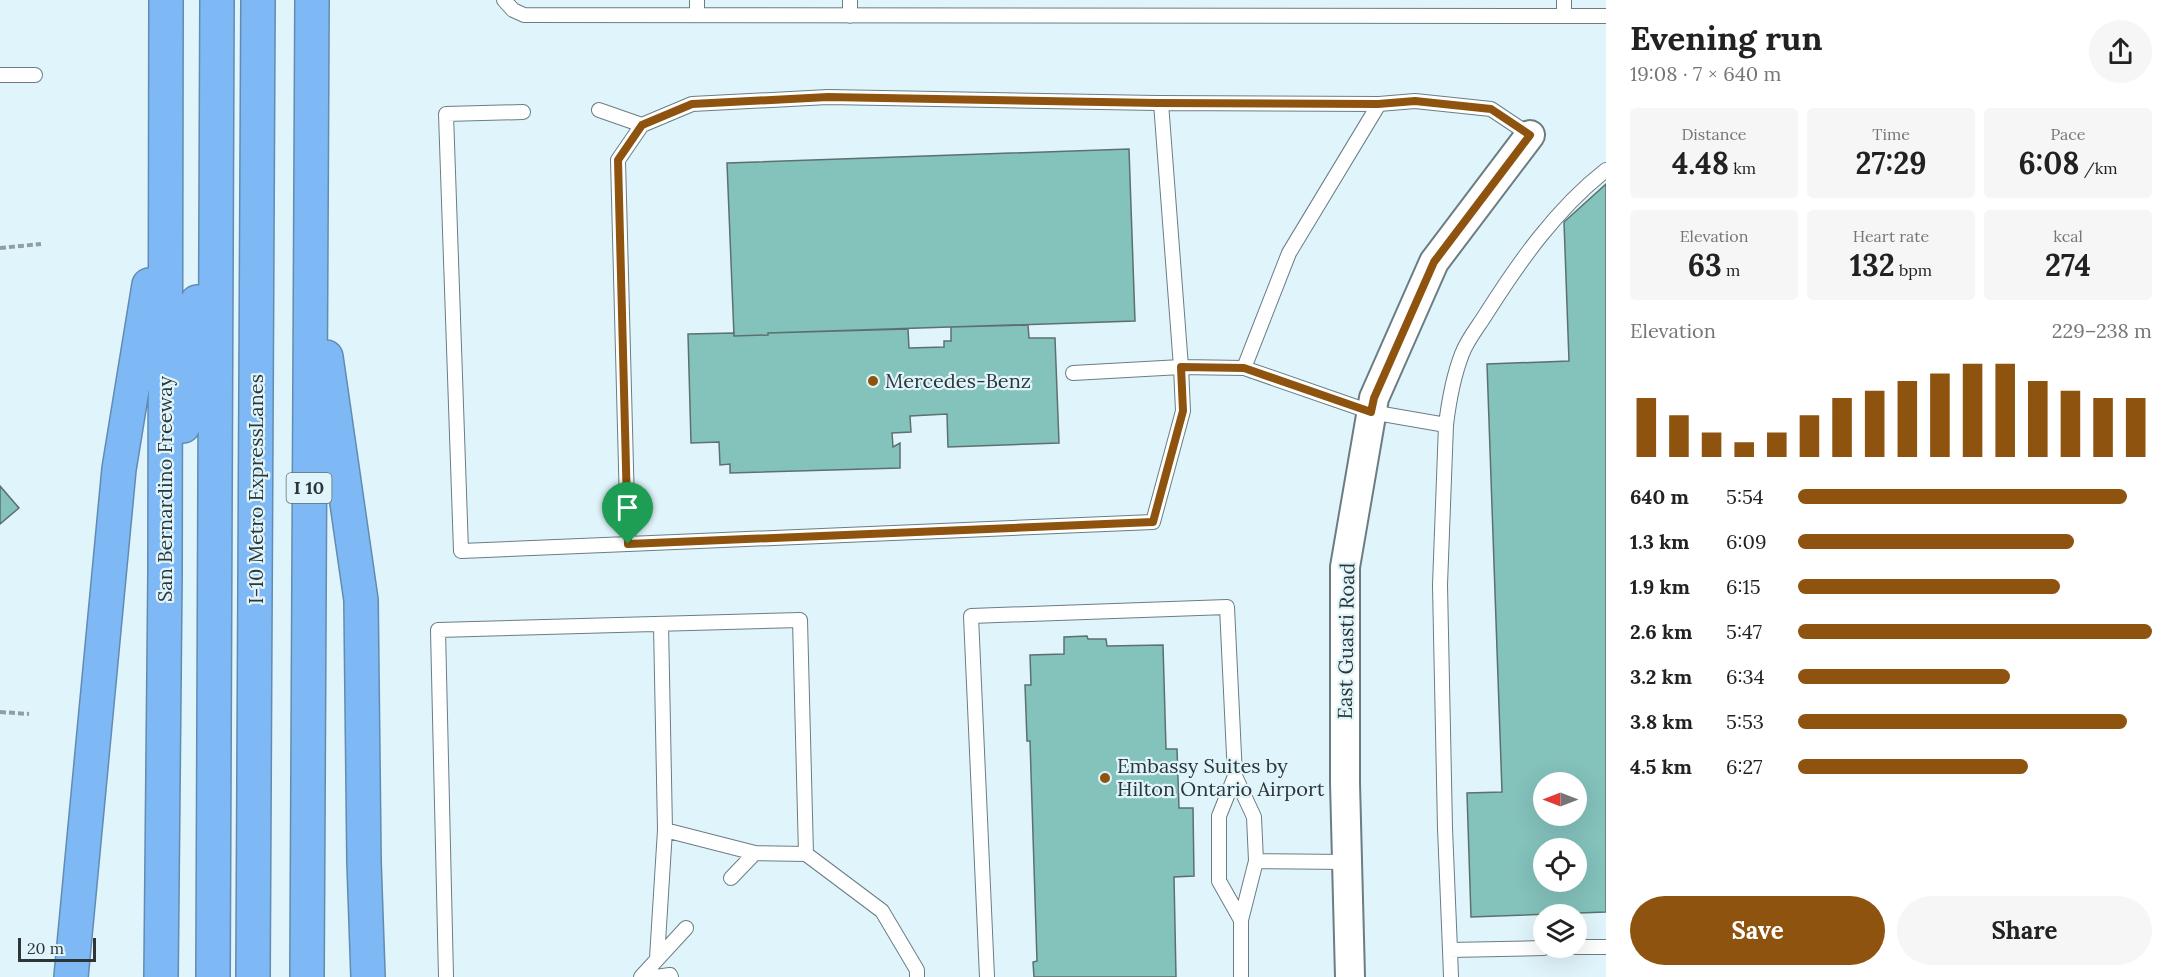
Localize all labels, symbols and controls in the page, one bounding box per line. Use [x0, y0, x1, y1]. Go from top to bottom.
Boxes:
text: Evening run [1630, 17, 1822, 59]
button: share [2089, 20, 2152, 83]
text: 19:08 · 7 × 640 m [1630, 61, 1781, 86]
text: Distance [1681, 124, 1747, 144]
text: Time [1872, 124, 1910, 144]
text: Pace [2051, 124, 2085, 144]
text: 4.48 [1672, 144, 1729, 182]
text: 27:29 [1856, 144, 1926, 182]
text: 6:08 [2018, 144, 2079, 182]
text: km [1729, 158, 1756, 178]
text: /km [2079, 158, 2118, 178]
text: Elevation [1680, 226, 1748, 246]
text: Heart rate [1853, 226, 1929, 246]
text: kcal [2053, 226, 2083, 246]
text: 63 [1688, 246, 1722, 284]
text: 132 [1850, 246, 1895, 284]
text: 274 [2045, 246, 2091, 284]
text: m [1722, 260, 1740, 280]
text: bpm [1895, 260, 1932, 280]
text: Elevation [1630, 318, 1716, 343]
text: 229–238 m [2052, 318, 2152, 343]
place label: Mercedes-Benz [885, 368, 1031, 393]
street label: I-10 Metro ExpressLanes [243, 374, 268, 604]
marker: Mercedes-Benz [866, 374, 880, 388]
street label: San Bernardino Freeway [152, 376, 177, 602]
road number: I 10 [286, 473, 332, 503]
pin [602, 482, 653, 544]
text: 640 m [1630, 484, 1689, 509]
text: 5:54 [1726, 484, 1764, 509]
icon: arrive [611, 491, 644, 524]
text: 1.3 km [1630, 529, 1690, 554]
text: 6:09 [1726, 529, 1767, 554]
street label: East Guasti Road [1332, 562, 1359, 720]
text: 1.9 km [1630, 574, 1690, 599]
text: 6:15 [1726, 574, 1761, 599]
text: 2.6 km [1630, 619, 1692, 644]
text: 5:47 [1726, 619, 1762, 644]
text: 3.2 km [1630, 664, 1692, 689]
text: 6:34 [1726, 664, 1765, 689]
text: 3.8 km [1630, 709, 1693, 734]
text: 5:53 [1726, 709, 1764, 734]
place label: Embassy Suites by Hilton Ontario Airport [1117, 753, 1325, 801]
text: 4.5 km [1630, 754, 1692, 779]
text: 6:27 [1726, 754, 1763, 779]
marker: Embassy Suites by Hilton Ontario Airport [1098, 771, 1112, 785]
north arrow [1533, 772, 1587, 826]
map controls [1533, 772, 1587, 958]
button: locate [1533, 838, 1587, 892]
button: Save [1630, 896, 1885, 965]
button: Share [1897, 896, 2152, 965]
button: layers [1533, 904, 1587, 958]
scale bar [18, 935, 96, 962]
text: 20 m [27, 938, 64, 958]

